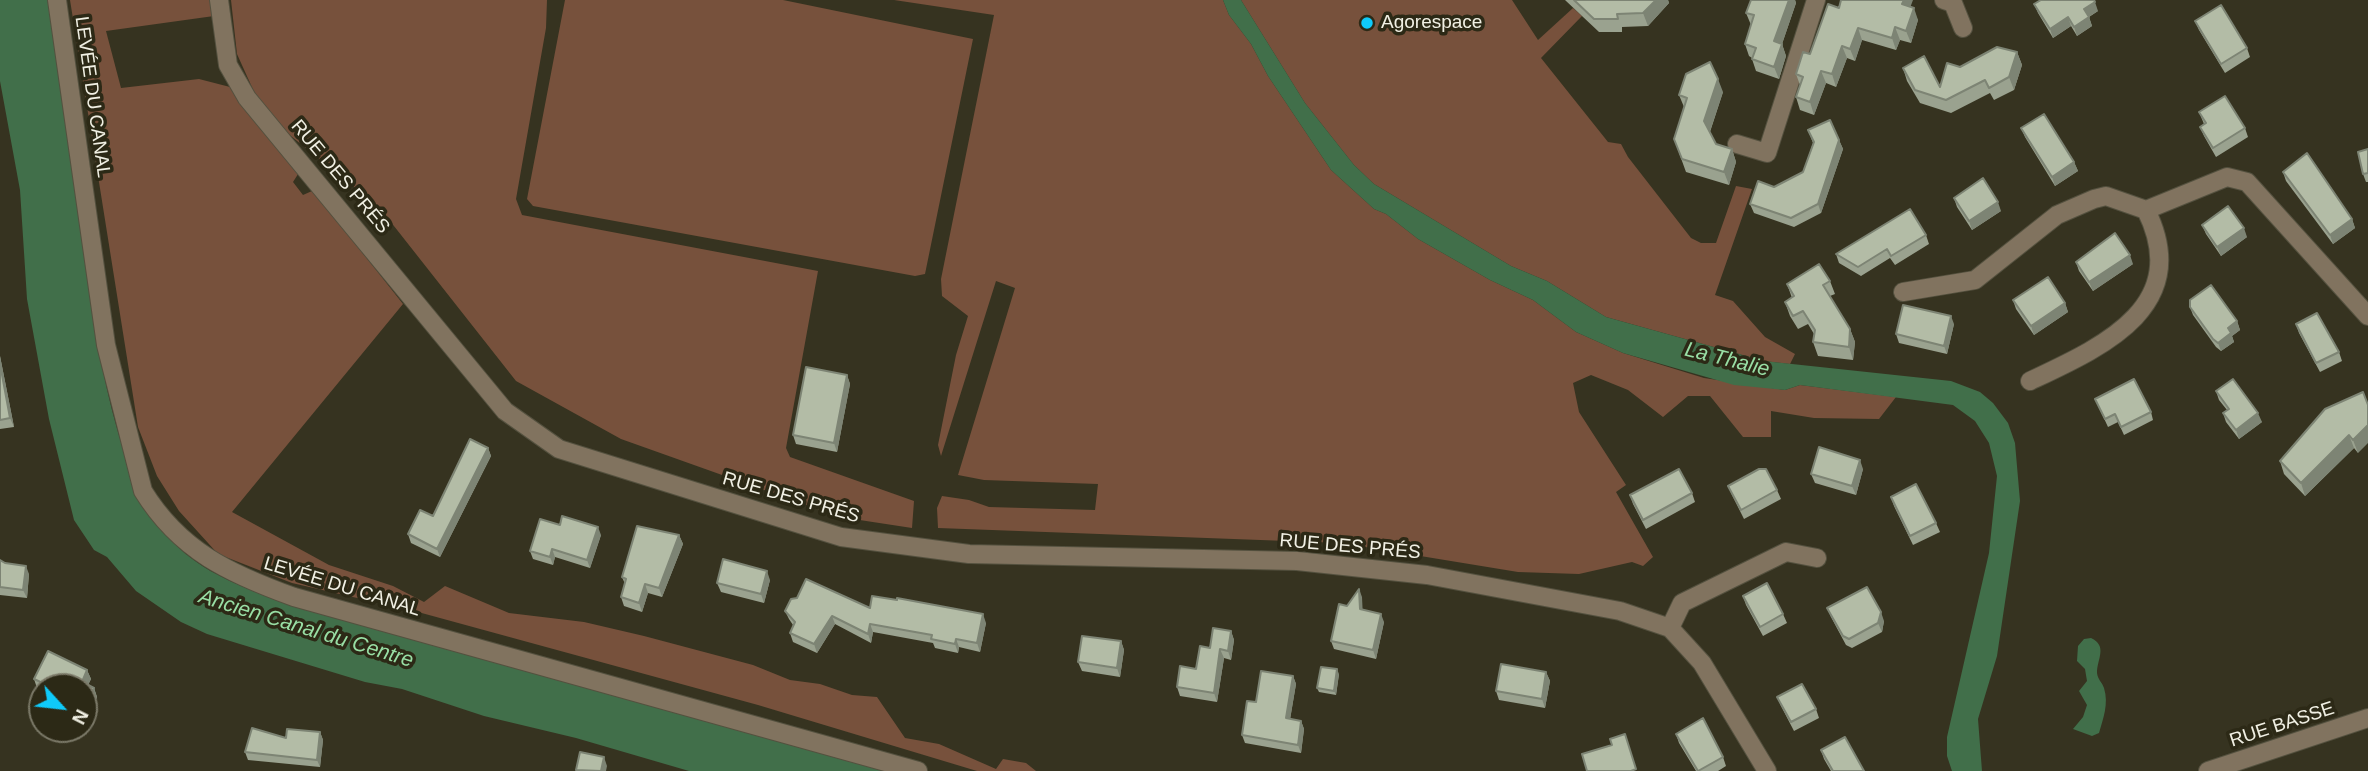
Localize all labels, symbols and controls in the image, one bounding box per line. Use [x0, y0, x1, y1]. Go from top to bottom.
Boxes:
place label: Agorespace [1381, 12, 1482, 34]
street label: LEVÉE DU CANAL [69, 15, 115, 179]
marker: Agorespace [1359, 15, 1375, 31]
street label: RUE DES PRÉS [286, 115, 394, 239]
water label: La Thalie [1682, 337, 1772, 383]
street label: RUE DES PRÉS [720, 468, 862, 528]
street label: RUE DES PRÉS [1279, 529, 1421, 565]
street label: LEVÉE DU CANAL [261, 552, 423, 622]
water label: Ancien Canal du Centre [196, 584, 416, 674]
north arrow [28, 673, 98, 743]
street label: RUE BASSE [2227, 697, 2337, 753]
text: N [68, 706, 93, 728]

